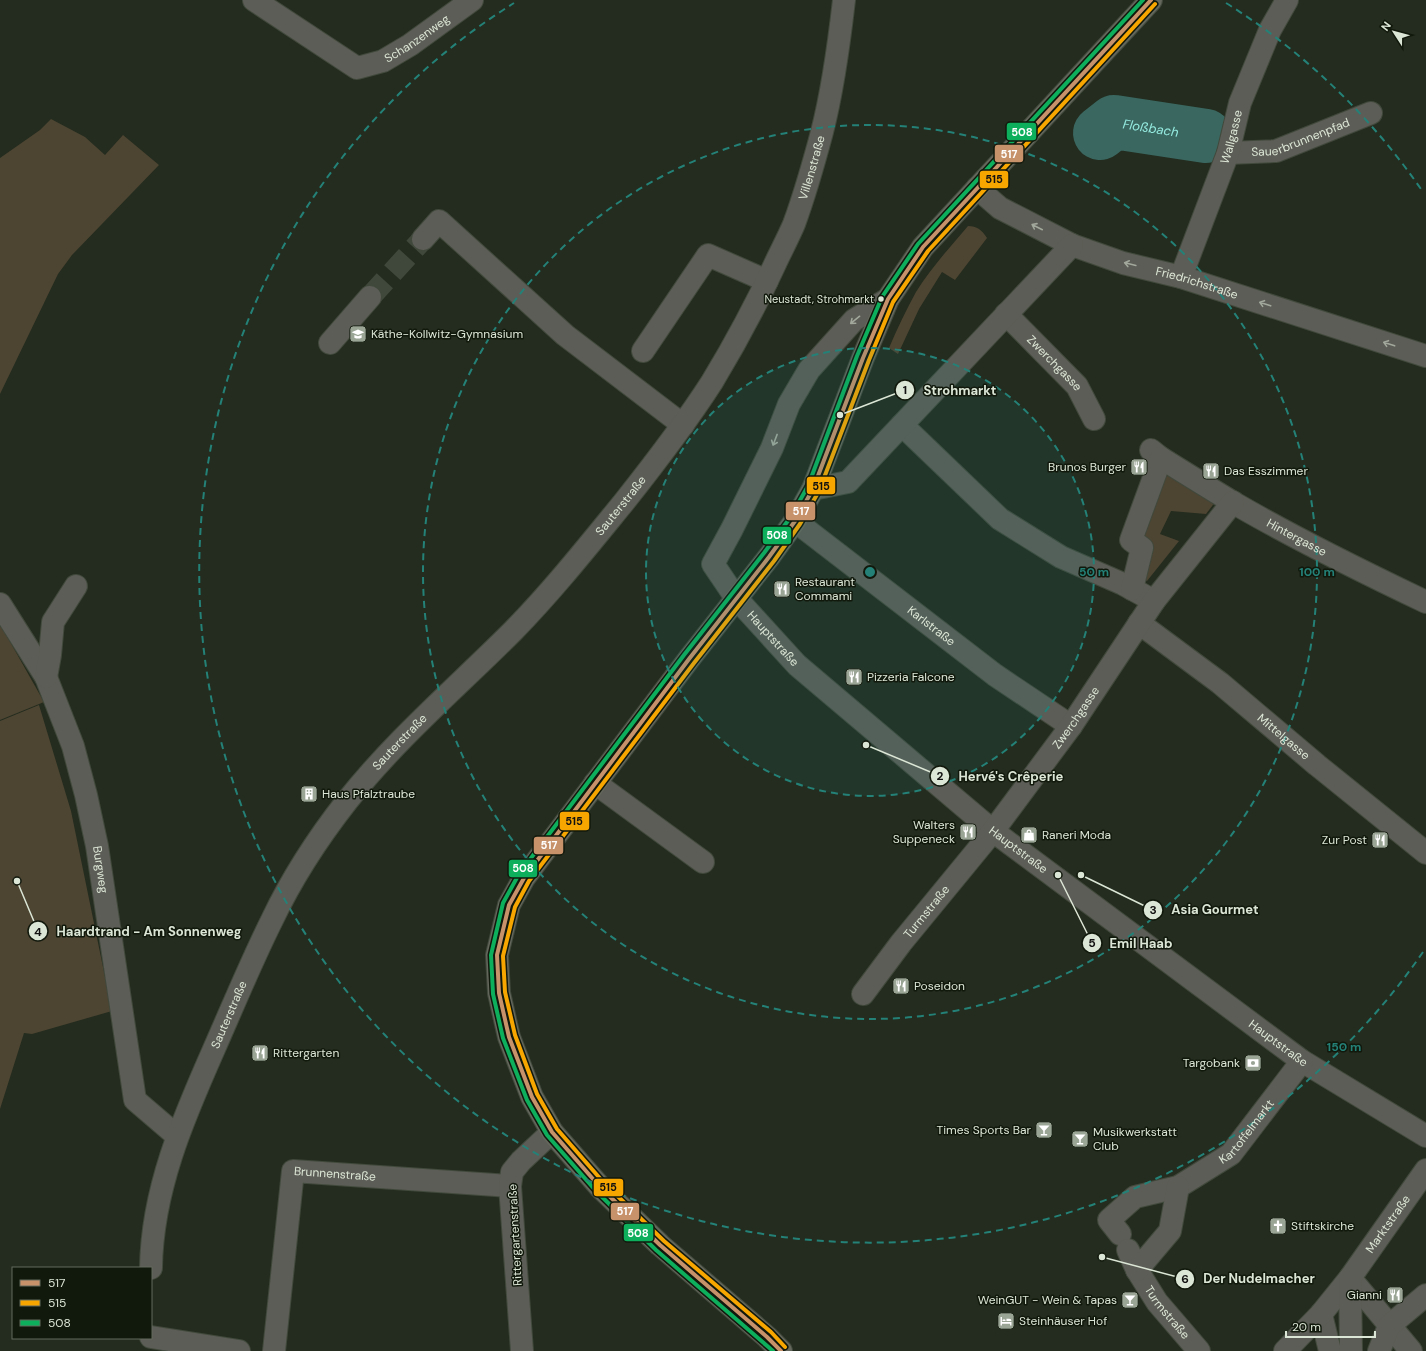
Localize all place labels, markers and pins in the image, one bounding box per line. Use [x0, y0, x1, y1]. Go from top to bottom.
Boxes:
place label: Neustadt, Strohmarkt [764, 292, 874, 306]
marker: Neustadt, Strohmarkt [876, 294, 886, 304]
school or university icon: Käthe-Kollwitz-Gymnasium [348, 324, 368, 344]
place label: Käthe-Kollwitz-Gymnasium [371, 326, 523, 342]
callout: Strohmarkt [895, 378, 1004, 403]
restaurant icon: Brunos Burger [1129, 457, 1149, 477]
place label: Brunos Burger [1048, 459, 1127, 475]
restaurant icon: Das Esszimmer [1201, 461, 1221, 481]
place label: Das Esszimmer [1224, 463, 1308, 479]
centre of rings [863, 565, 877, 579]
place label: Restaurant Commami [795, 574, 855, 604]
restaurant icon: Restaurant Commami [772, 579, 792, 599]
restaurant icon: Pizzeria Falcone [844, 667, 864, 687]
place label: Pizzeria Falcone [867, 669, 955, 685]
callout: Hervé's Crêperie [930, 764, 1071, 789]
building icon: Haus Pfalztraube [299, 784, 319, 804]
place label: Haus Pfalztraube [322, 786, 415, 802]
place label: Walters Suppeneck [893, 817, 955, 847]
restaurant icon: Walters Suppeneck [958, 822, 978, 842]
shop icon: Raneri Moda [1019, 825, 1039, 845]
place label: Raneri Moda [1042, 827, 1111, 843]
restaurant icon: Zur Post [1370, 830, 1390, 850]
place label: Zur Post [1322, 832, 1367, 848]
callout: Asia Gourmet [1143, 897, 1267, 922]
callout: Haardtrand - Am Sonnenweg [28, 919, 249, 944]
callout: Emil Haab [1082, 930, 1181, 955]
restaurant icon: Poseidon [891, 976, 911, 996]
place label: Poseidon [914, 978, 965, 994]
restaurant icon: Rittergarten [250, 1043, 270, 1063]
place label: Rittergarten [273, 1045, 339, 1061]
bank icon: Targobank [1243, 1053, 1263, 1073]
place label: Targobank [1183, 1055, 1240, 1071]
bar icon: Times Sports Bar [1034, 1120, 1054, 1140]
place label: Times Sports Bar [937, 1122, 1032, 1138]
place label: Musikwerkstatt Club [1093, 1124, 1177, 1154]
bar icon: Musikwerkstatt Club [1070, 1129, 1090, 1149]
church icon: Stiftskirche [1268, 1216, 1288, 1236]
place label: Stiftskirche [1291, 1218, 1354, 1234]
callout: Der Nudelmacher [1175, 1266, 1323, 1291]
restaurant icon: Gianni [1385, 1285, 1405, 1305]
place label: Gianni [1347, 1287, 1382, 1303]
bar icon: WeinGUT - Wein & Tapas [1120, 1290, 1140, 1310]
place label: WeinGUT - Wein & Tapas [978, 1292, 1117, 1308]
hotel icon: Steinhäuser Hof [996, 1311, 1016, 1331]
place label: Steinhäuser Hof [1019, 1313, 1107, 1329]

